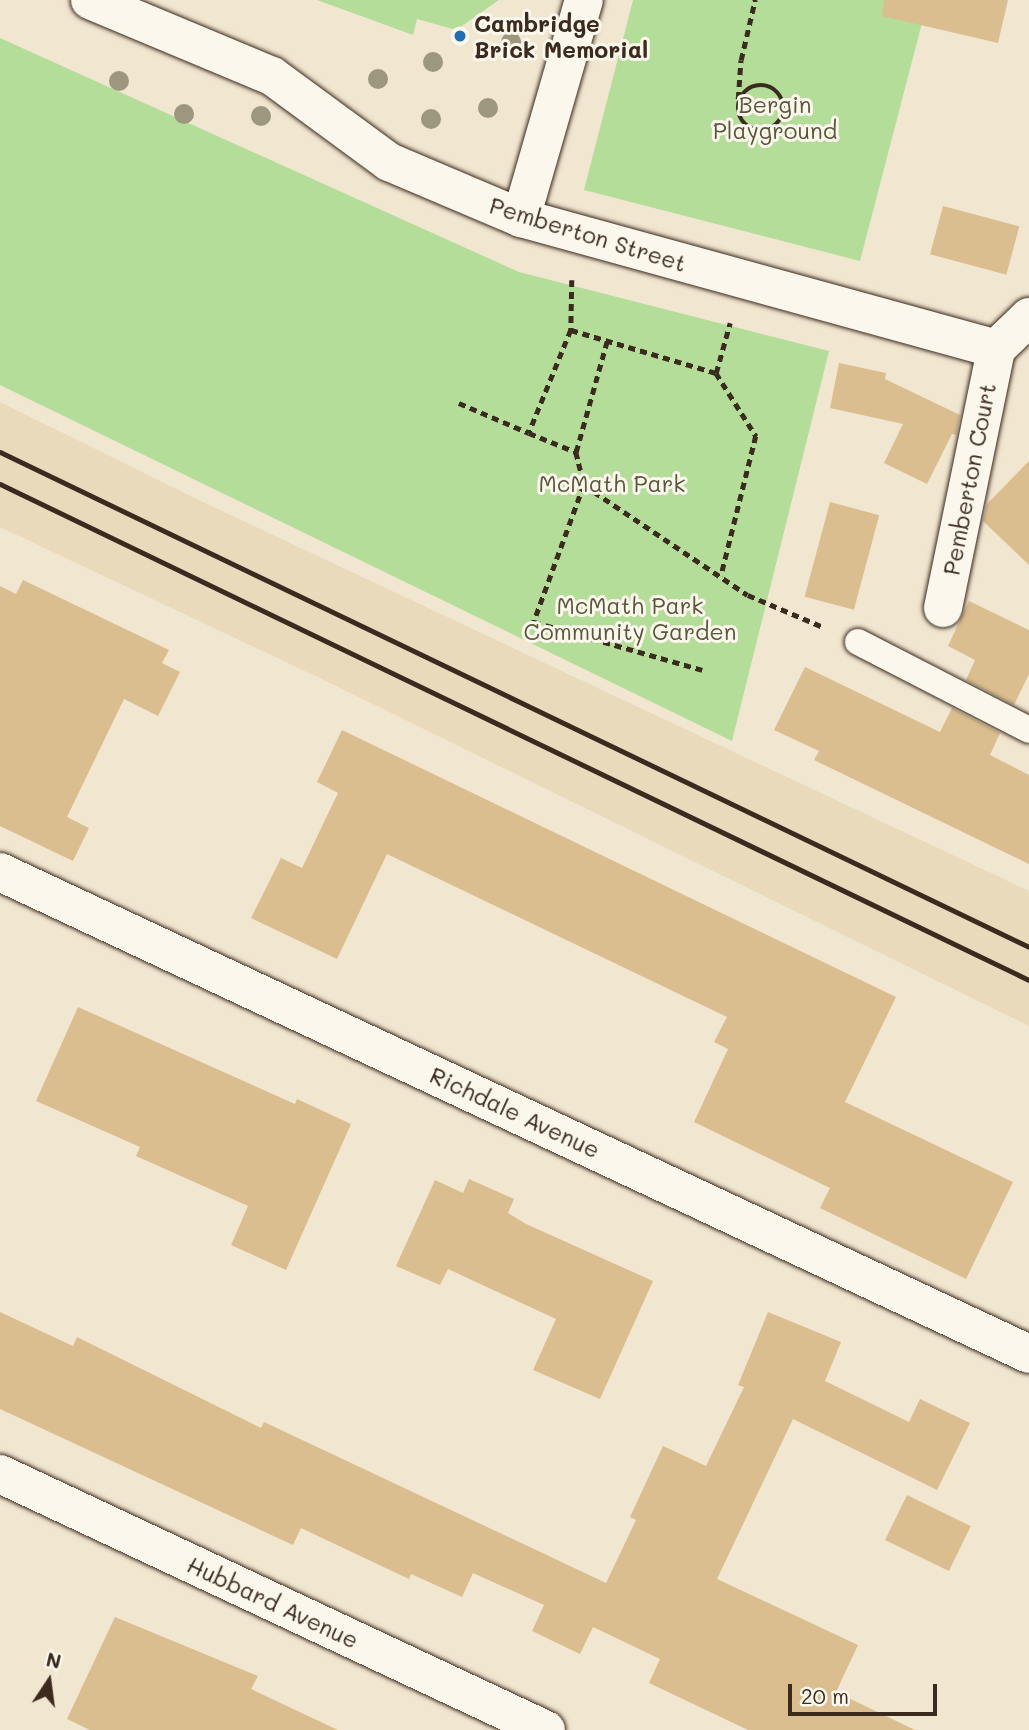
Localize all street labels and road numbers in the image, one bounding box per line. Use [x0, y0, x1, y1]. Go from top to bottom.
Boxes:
street label: Pemberton Street [486, 191, 690, 277]
street label: Pemberton Court [937, 381, 1001, 577]
street label: Richdale Avenue [426, 1061, 604, 1163]
street label: Hubbard Avenue [183, 1550, 363, 1654]

